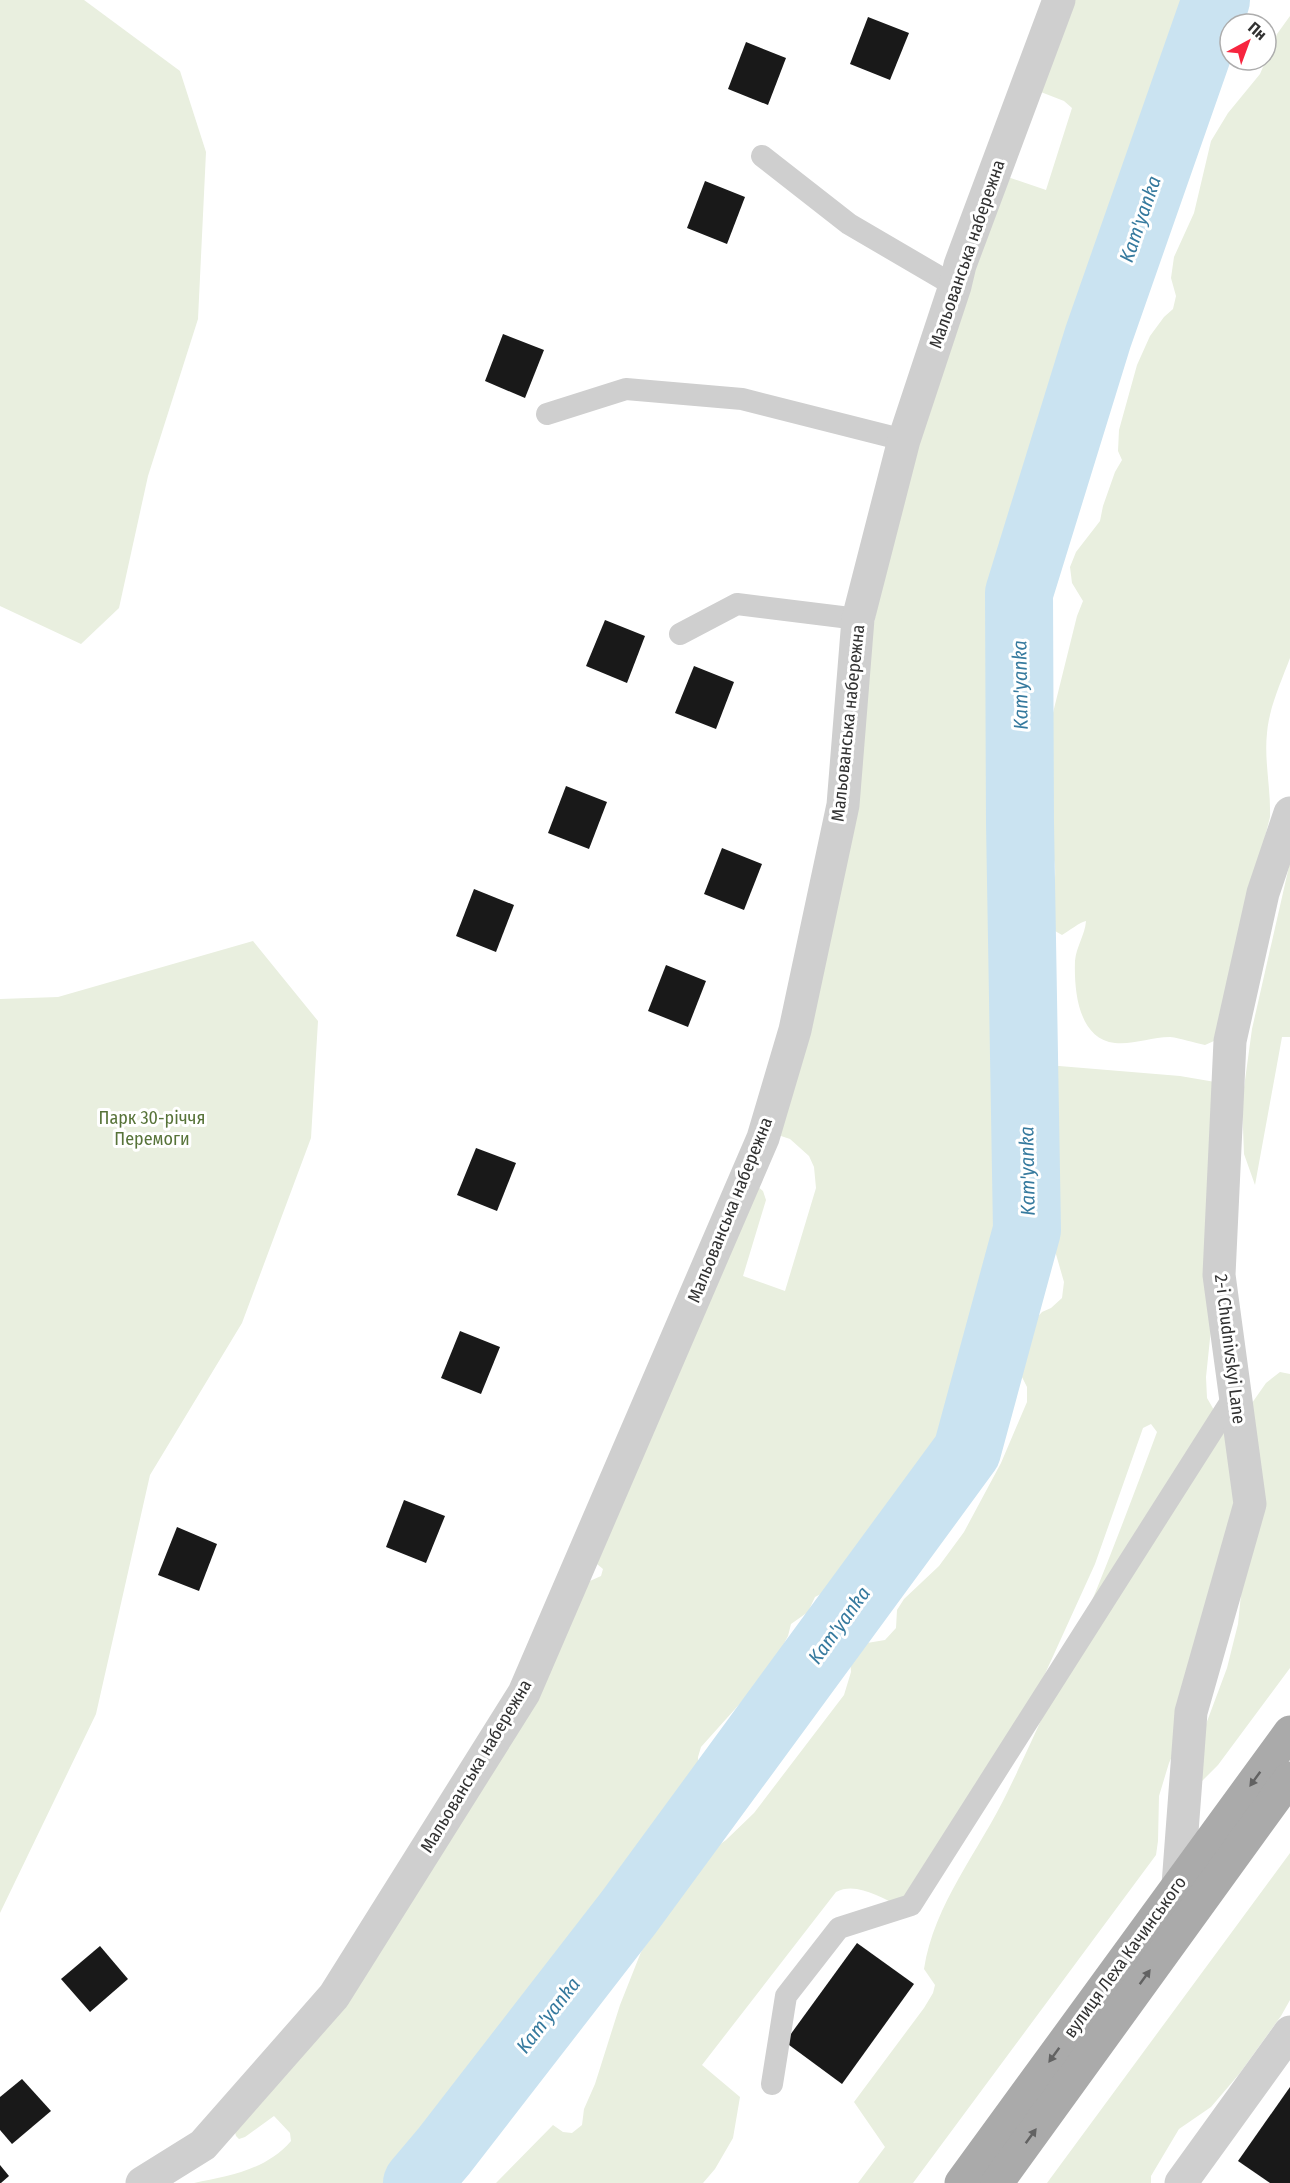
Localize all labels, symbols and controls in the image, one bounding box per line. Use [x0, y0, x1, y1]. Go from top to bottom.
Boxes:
north arrow [1218, 12, 1278, 72]
text: Пн [1244, 18, 1271, 44]
street label: Мальованська набережна [924, 157, 1010, 351]
water label: Kam'yanka [1114, 173, 1166, 265]
street label: Мальованська набережна [827, 623, 869, 823]
water label: Kam'yanka [1007, 640, 1033, 730]
park label: Парк 30-річчя Перемоги [99, 1107, 205, 1150]
street label: Мальованська набережна [683, 1114, 777, 1306]
water label: Kam'yanka [1014, 1126, 1040, 1216]
street label: 2-i Chudnivskyi Lane [1210, 1273, 1250, 1425]
water label: Kam'yanka [803, 1582, 875, 1668]
street label: Мальованська набережна [416, 1675, 537, 1857]
one-way arrow [1250, 1771, 1262, 1786]
street label: вулиця Леха Качинського [1059, 1872, 1191, 2042]
one-way arrow [1138, 1970, 1150, 1985]
water label: Kam'yanka [511, 1972, 585, 2058]
one-way arrow [1048, 2047, 1060, 2063]
one-way arrow [1025, 2128, 1037, 2144]

